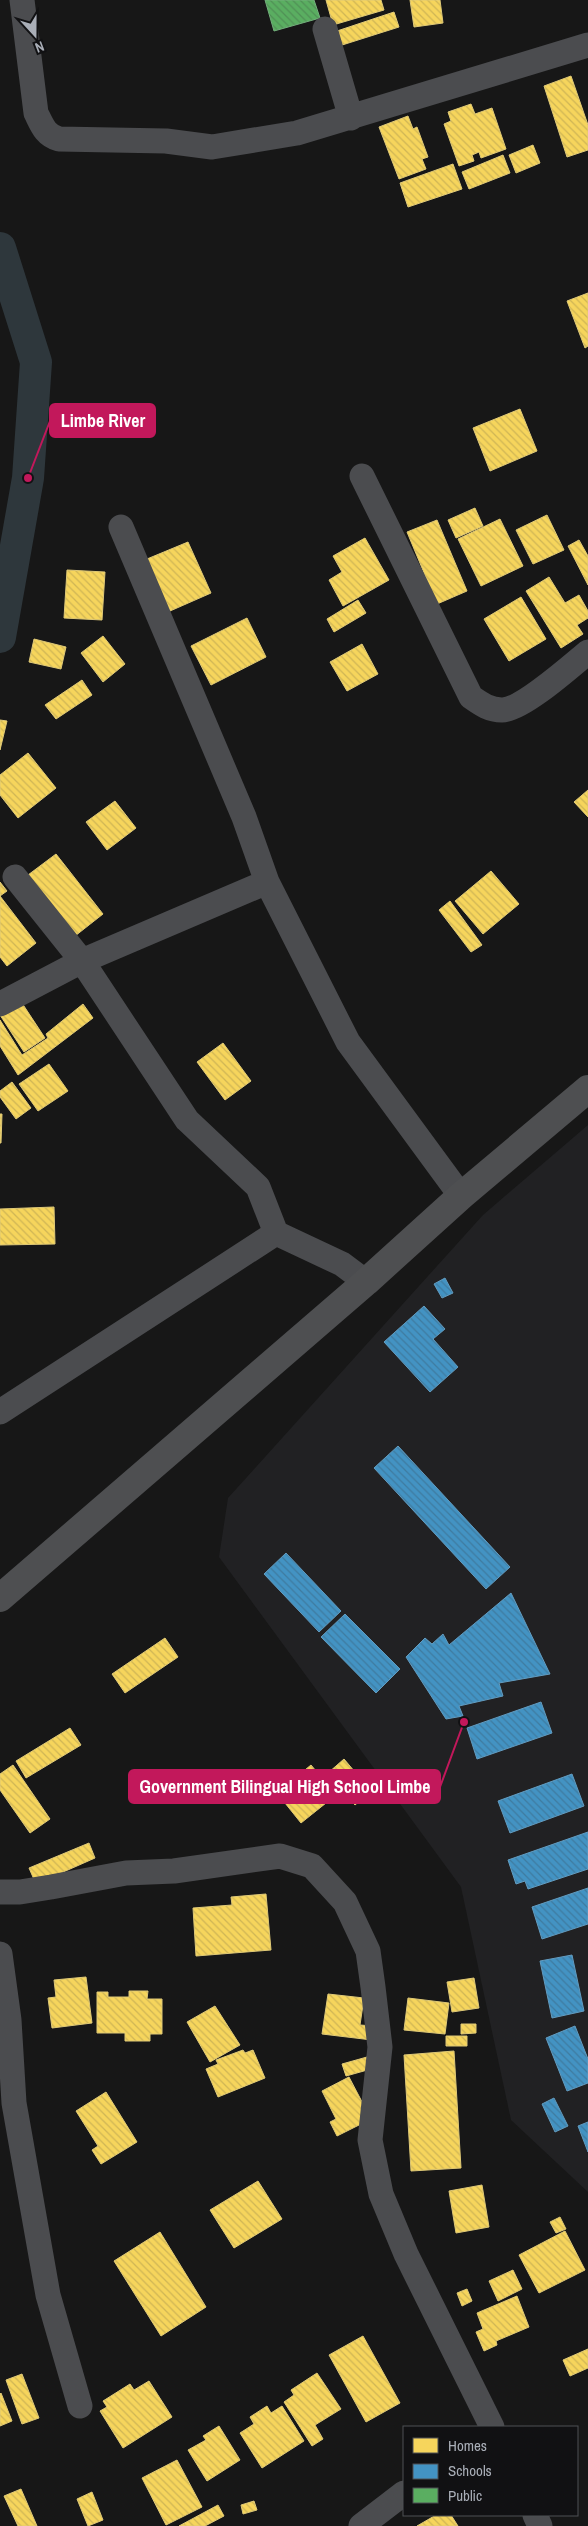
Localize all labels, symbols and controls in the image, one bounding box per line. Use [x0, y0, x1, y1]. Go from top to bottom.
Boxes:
north arrow [10, 10, 60, 60]
text: N [33, 37, 47, 57]
callout: Limbe River [50, 404, 155, 437]
text: Limbe River [61, 408, 145, 433]
callout: Government Bilingual High School Limbe [129, 1770, 440, 1803]
text: Government Bilingual High School Limbe [139, 1774, 431, 1799]
legend [403, 2426, 578, 2516]
text: Homes [448, 2435, 487, 2456]
text: Schools [448, 2460, 492, 2481]
text: Public [448, 2485, 482, 2506]

